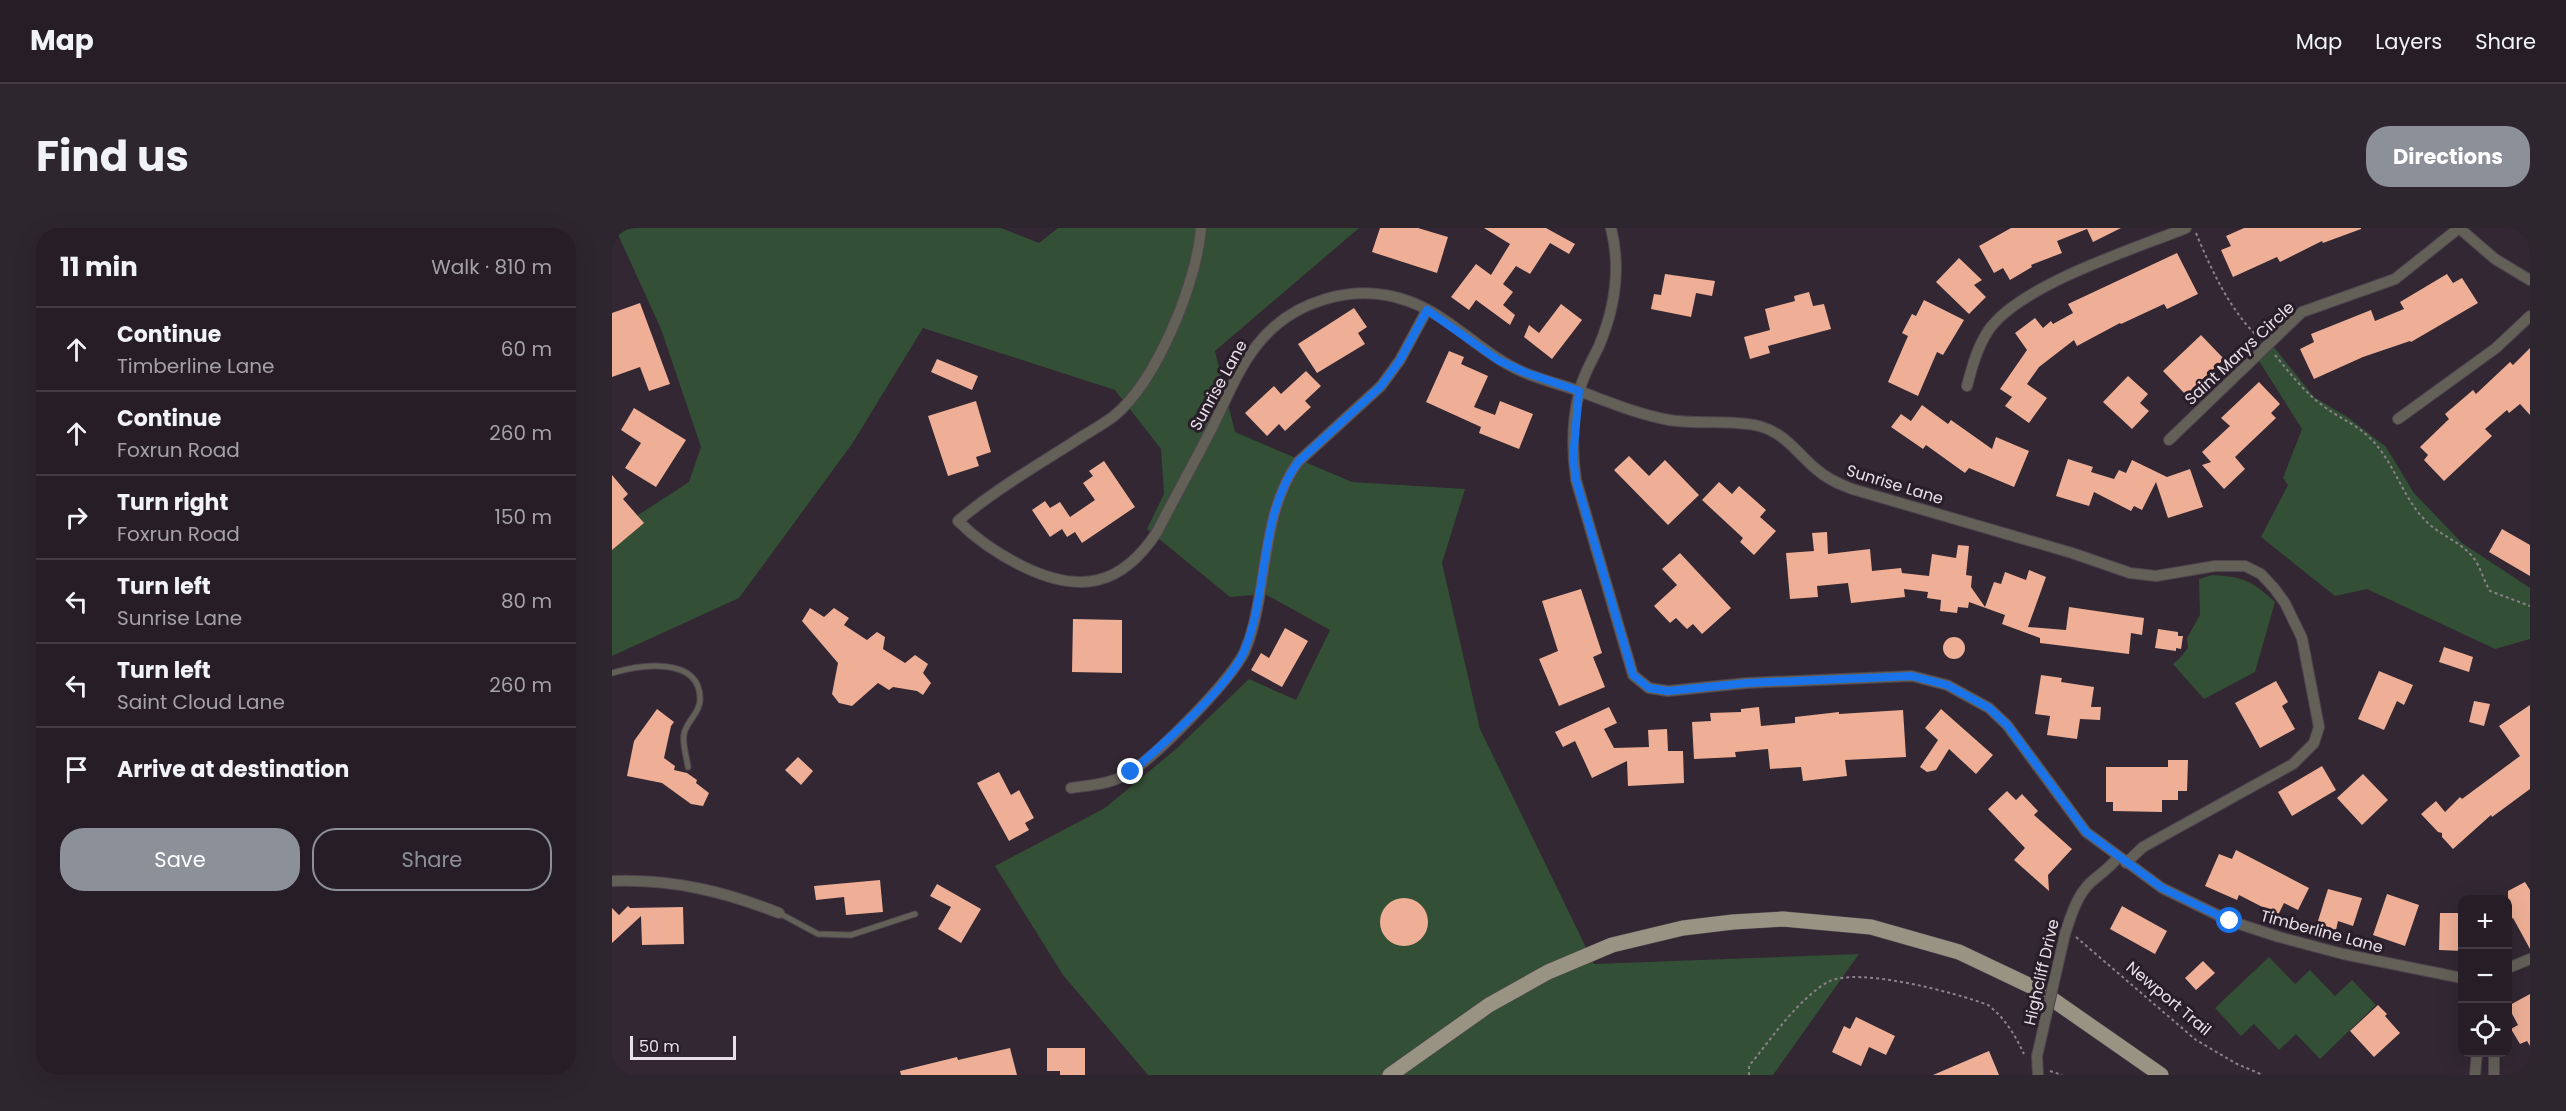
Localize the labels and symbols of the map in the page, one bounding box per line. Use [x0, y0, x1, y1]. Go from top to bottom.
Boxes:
street label: Saint Marys Circle [2179, 296, 2299, 410]
street label: Sunrise Lane [1184, 336, 1253, 435]
street label: Sunrise Lane [1844, 459, 1946, 510]
route end [1117, 758, 1143, 784]
street label: Timberline Lane [2258, 904, 2386, 959]
route start [2216, 907, 2242, 933]
street label: Highcliff Drive [2018, 917, 2065, 1028]
street label: Newport Trail [2121, 956, 2216, 1041]
scale bar [630, 1033, 736, 1060]

